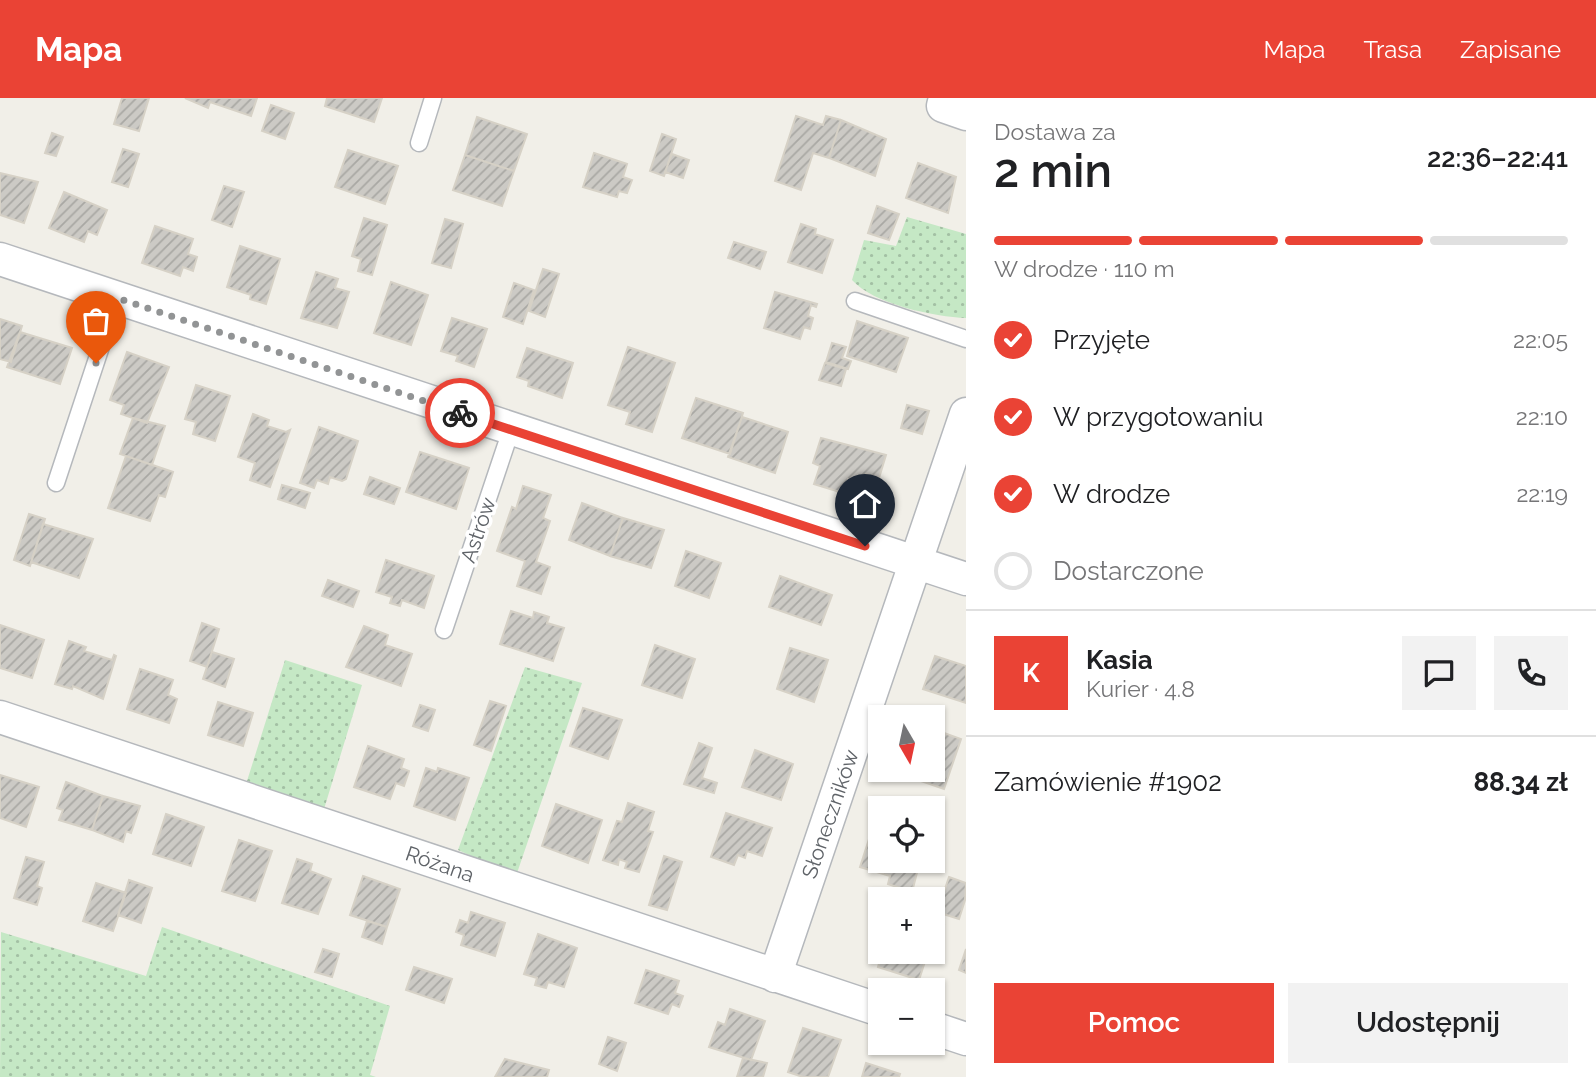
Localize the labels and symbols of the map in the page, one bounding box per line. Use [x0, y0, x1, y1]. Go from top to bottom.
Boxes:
pin [66, 291, 126, 363]
courier [425, 378, 495, 448]
pin [835, 474, 895, 546]
street label: Astrów [455, 494, 501, 566]
north arrow [868, 705, 945, 782]
street label: Słoneczników [796, 746, 864, 882]
street label: Różana [402, 841, 478, 887]

